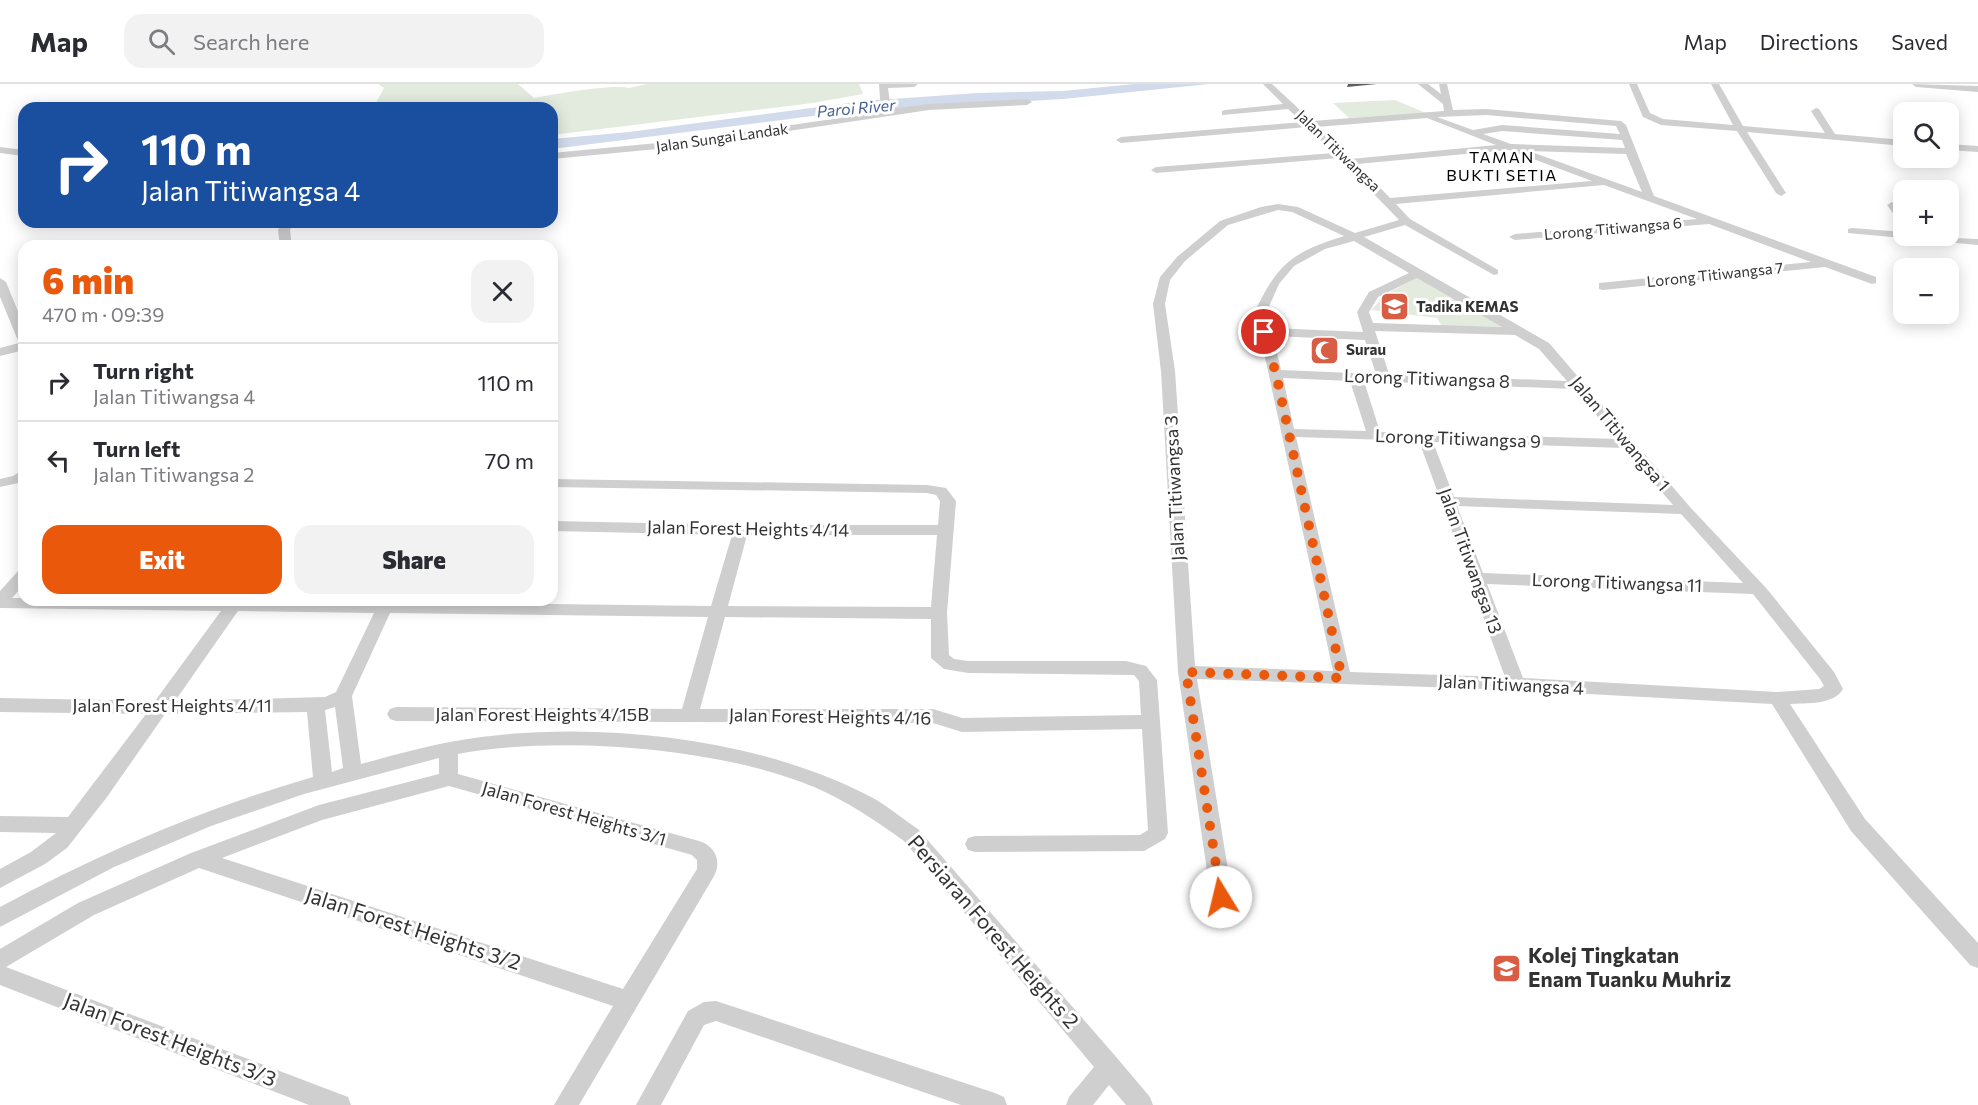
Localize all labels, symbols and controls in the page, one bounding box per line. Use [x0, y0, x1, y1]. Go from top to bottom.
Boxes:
search box [124, 14, 544, 68]
text: Map [30, 24, 88, 58]
icon: search [145, 25, 178, 58]
text: Search here [193, 28, 309, 55]
text: Map [1684, 29, 1727, 54]
text: Directions [1760, 29, 1858, 54]
text: Saved [1891, 29, 1948, 54]
water label: Paroi River [816, 95, 897, 120]
map controls [1893, 102, 1959, 324]
button: search [1893, 102, 1959, 168]
street label: Jalan Titiwangsa [1293, 106, 1384, 195]
street label: Jalan Sungai Landak [655, 119, 789, 155]
text: 110 m [141, 122, 252, 174]
icon: right [42, 126, 120, 204]
district label: TAMAN BUKTI SETIA [1446, 147, 1558, 184]
text: Jalan Titiwangsa 4 [141, 174, 360, 207]
button: + [1893, 180, 1959, 246]
street label: Lorong Titiwangsa 6 [1543, 213, 1683, 243]
text: 6 min [42, 257, 134, 301]
street label: Lorong Titiwangsa 7 [1646, 258, 1784, 290]
button: − [1893, 258, 1959, 324]
button: close [471, 260, 534, 323]
school or university icon: Tadika KEMAS [1379, 291, 1411, 323]
place label: Tadika KEMAS [1416, 297, 1519, 315]
text: 470 m · 09:39 [42, 302, 164, 326]
pin [1238, 306, 1289, 357]
icon: arrive [1247, 315, 1280, 348]
mosque icon: Surau [1309, 334, 1341, 366]
place label: Surau [1346, 340, 1386, 358]
text: Turn right [93, 357, 194, 384]
street label: Lorong Titiwangsa 8 [1344, 364, 1510, 392]
icon: right [42, 366, 75, 399]
text: 110 m [477, 369, 534, 396]
street label: Jalan Titiwangsa 1 [1566, 372, 1675, 495]
text: Jalan Titiwangsa 4 [93, 384, 255, 408]
street label: Jalan Titiwangsa 3 [1159, 415, 1189, 561]
street label: Lorong Titiwangsa 9 [1375, 424, 1541, 452]
text: Turn left [93, 435, 180, 462]
icon: left [42, 444, 75, 477]
text: 70 m [485, 447, 534, 474]
text: Jalan Titiwangsa 2 [93, 462, 254, 486]
street label: Jalan Titiwangsa 13 [1434, 485, 1507, 636]
street label: Jalan Forest Heights 4/14 [647, 515, 850, 541]
button: Exit [42, 525, 282, 594]
button: Share [294, 525, 534, 594]
street label: Lorong Titiwangsa 11 [1531, 568, 1703, 596]
street label: Jalan Titiwangsa 4 [1438, 669, 1585, 699]
street label: Jalan Forest Heights 4/11 [72, 694, 272, 716]
street label: Jalan Forest Heights 4/15B [435, 703, 649, 725]
street label: Jalan Forest Heights 4/16 [729, 703, 931, 729]
street label: Jalan Forest Heights 3/1 [480, 776, 669, 850]
street label: Persiaran Forest Heights 2 [903, 829, 1085, 1033]
position arrow [1189, 865, 1253, 929]
street label: Jalan Forest Heights 3/2 [303, 881, 524, 974]
place label: Kolej Tingkatan Enam Tuanku Muhriz [1528, 942, 1731, 991]
school or university icon: Kolej Tingkatan Enam Tuanku Muhriz [1491, 952, 1523, 984]
street label: Jalan Forest Heights 3/3 [61, 987, 280, 1091]

